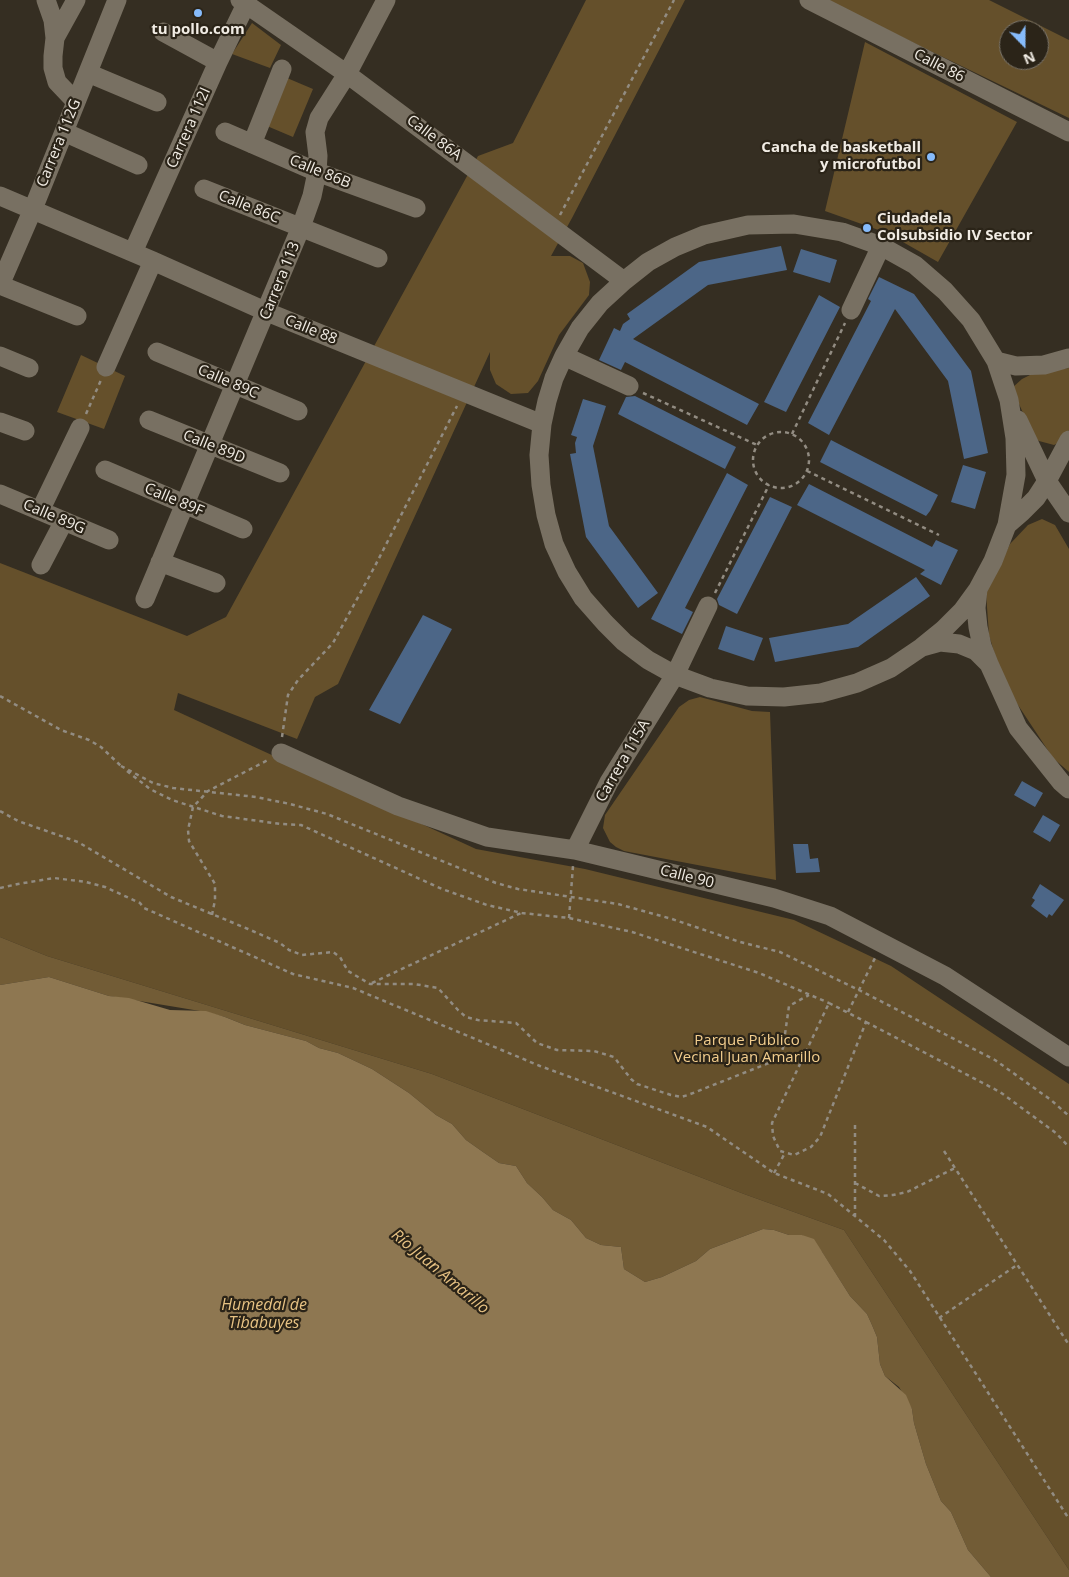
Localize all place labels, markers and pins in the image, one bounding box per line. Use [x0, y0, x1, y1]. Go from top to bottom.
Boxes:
marker: tu pollo.com [192, 7, 204, 19]
place label: tu pollo.com [151, 21, 245, 39]
place label: Cancha de basketball y microfutbol [761, 139, 921, 174]
marker: Cancha de basketball y microfutbol [925, 151, 937, 163]
place label: Ciudadela Colsubsidio IV Sector [877, 210, 1033, 245]
marker: Ciudadela Colsubsidio IV Sector [861, 222, 873, 234]

